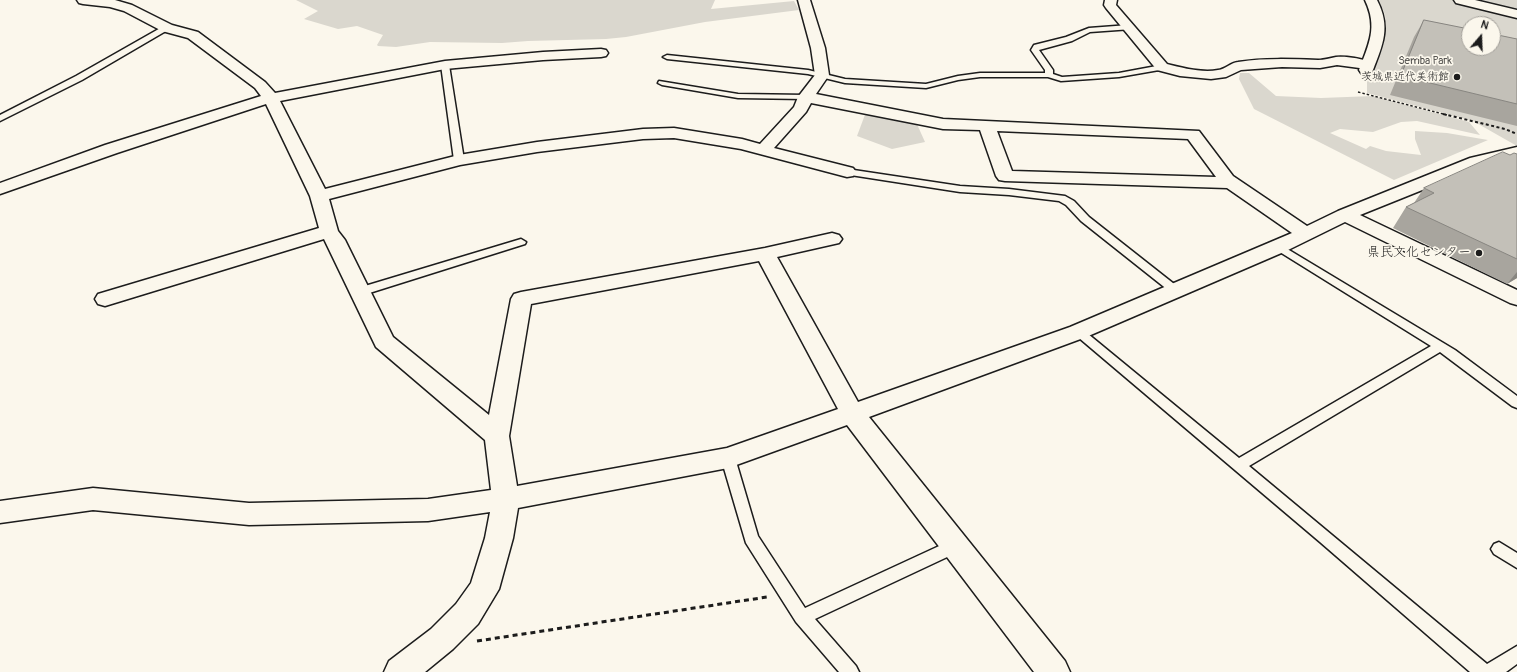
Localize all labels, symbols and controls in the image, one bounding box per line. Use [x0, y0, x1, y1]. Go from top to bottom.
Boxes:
north arrow [1461, 16, 1501, 56]
text: N [1479, 18, 1490, 32]
park label: Semba Park [1398, 54, 1452, 68]
place label: 茨城県近代美術館 [1361, 70, 1449, 84]
marker: 茨城県近代美術館 [1452, 72, 1462, 82]
place label: 県民文化センター [1367, 245, 1471, 261]
marker: 県民文化センター [1474, 248, 1484, 258]

